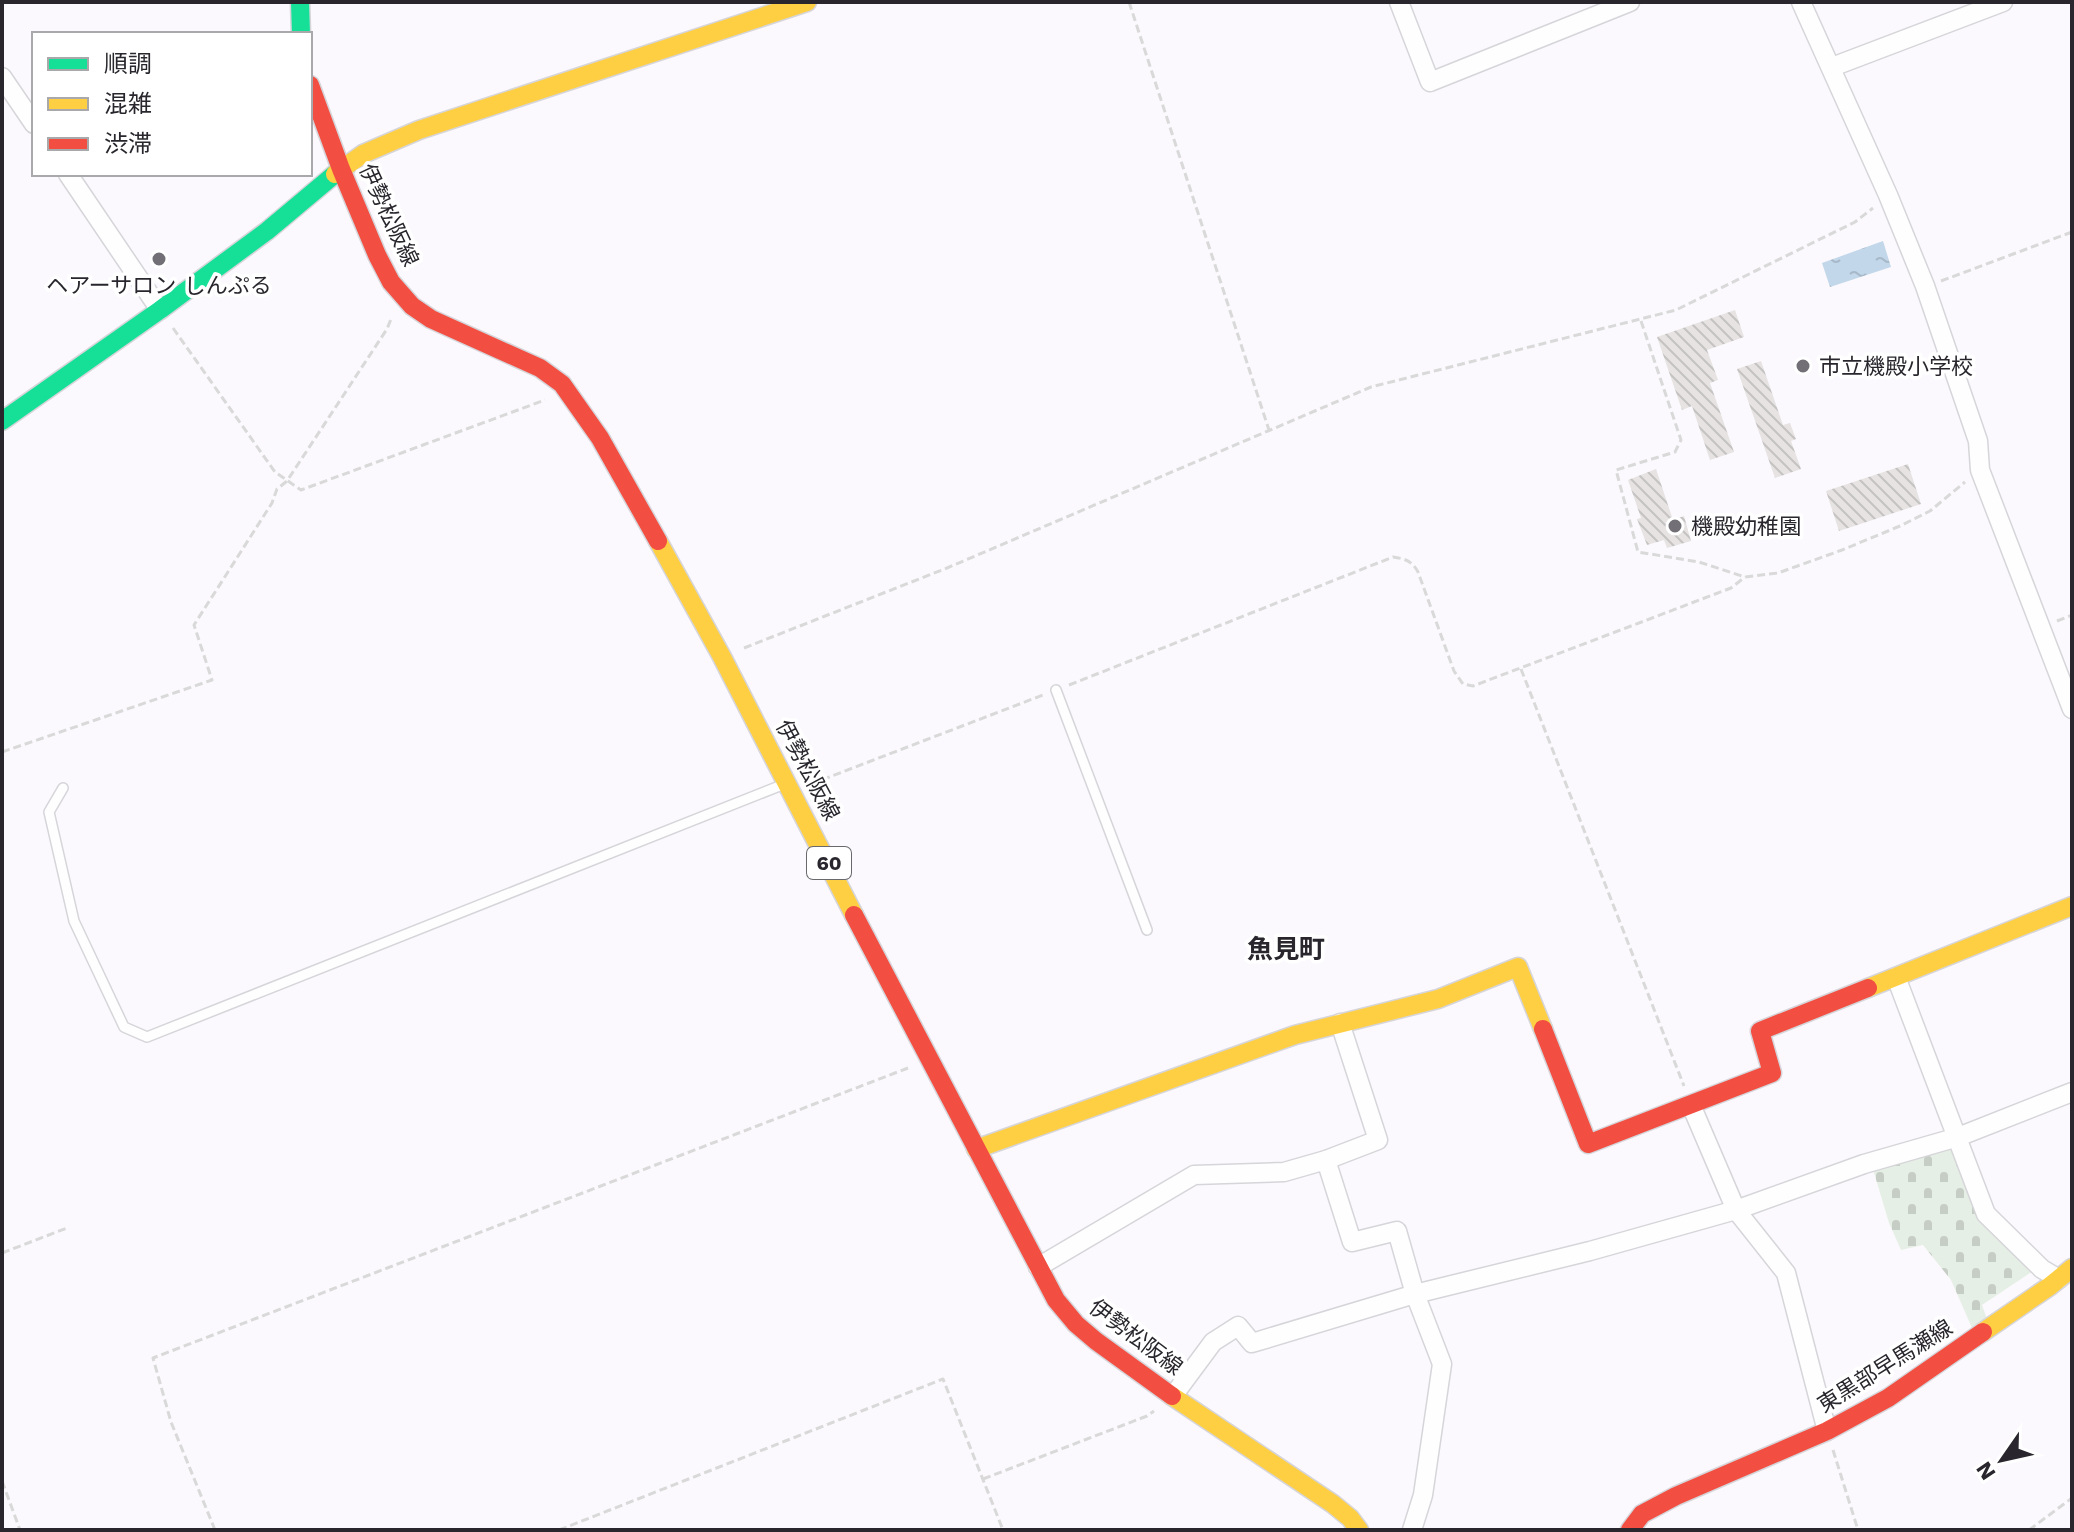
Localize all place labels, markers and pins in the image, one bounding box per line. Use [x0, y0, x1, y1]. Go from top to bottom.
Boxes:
marker: ヘアーサロン しんぷる [150, 250, 168, 268]
place label: ヘアーサロン しんぷる [46, 273, 272, 298]
place label: 市立機殿小学校 [1819, 354, 1973, 379]
marker: 市立機殿小学校 [1794, 357, 1812, 375]
place label: 機殿幼稚園 [1691, 514, 1801, 539]
marker: 機殿幼稚園 [1666, 517, 1684, 535]

